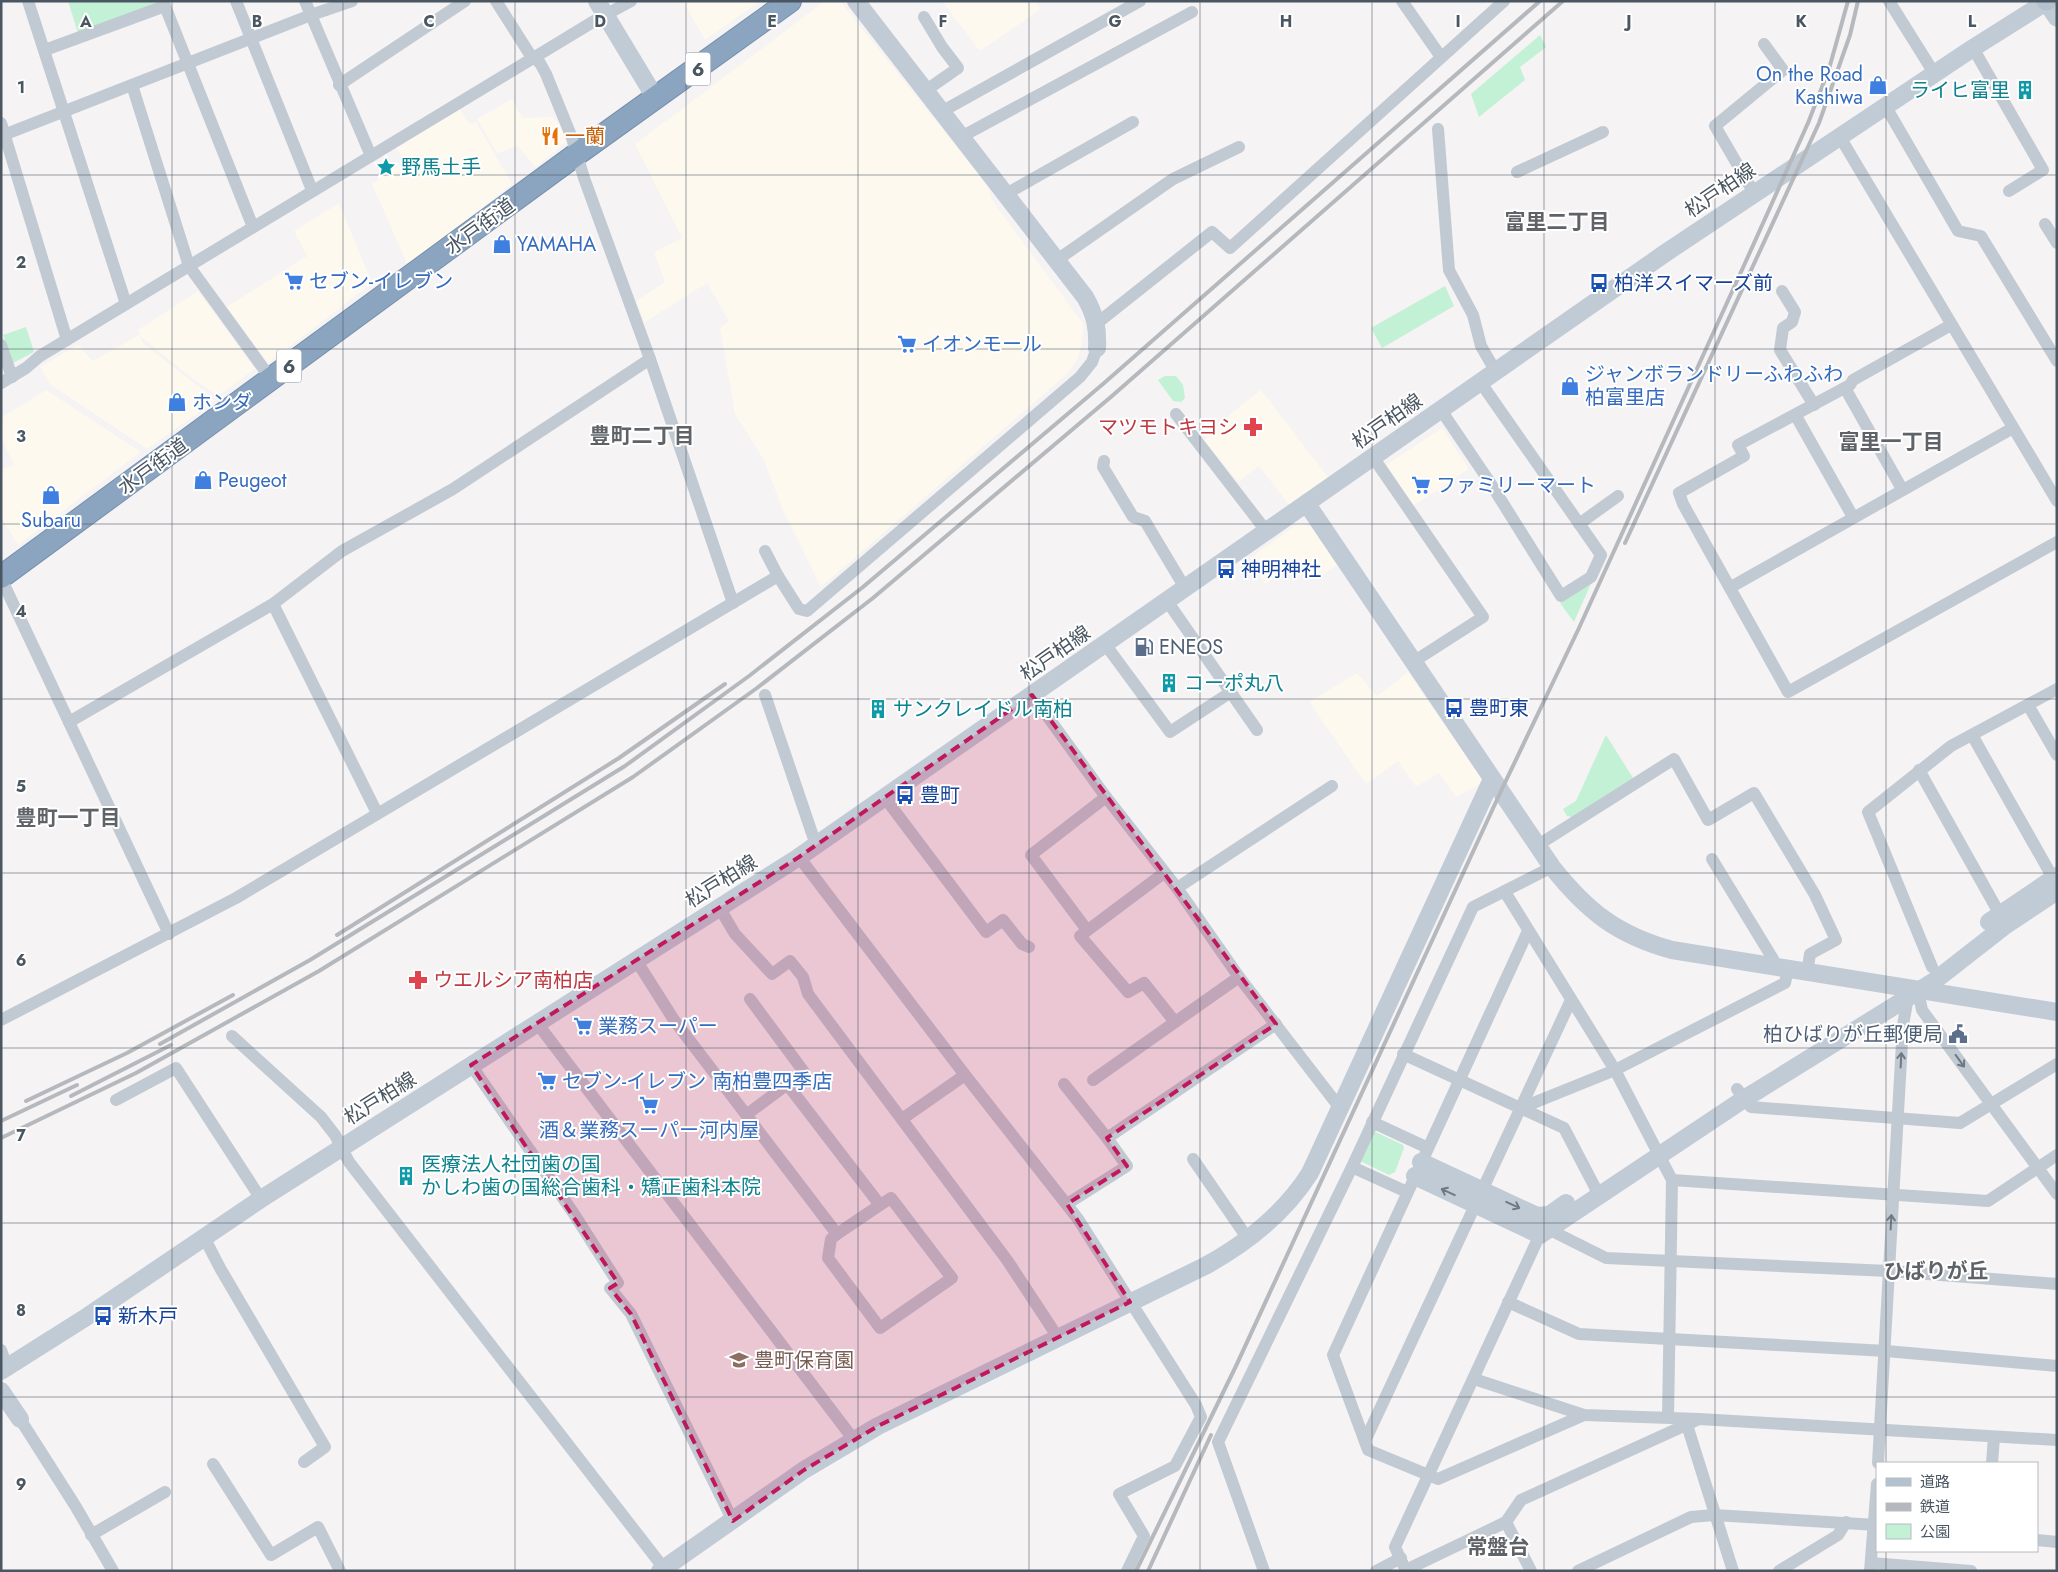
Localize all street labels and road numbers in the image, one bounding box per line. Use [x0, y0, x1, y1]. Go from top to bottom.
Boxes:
road number: 6 [686, 52, 710, 86]
street label: 松戸柏線 [1679, 156, 1762, 225]
street label: 水戸街道 [439, 191, 521, 262]
road number: 6 [276, 350, 302, 382]
street label: 松戸柏線 [1346, 387, 1428, 456]
street label: 水戸街道 [112, 431, 194, 502]
street label: 松戸柏線 [1014, 619, 1096, 688]
street label: 松戸柏線 [680, 848, 763, 915]
street label: 松戸柏線 [339, 1065, 422, 1132]

